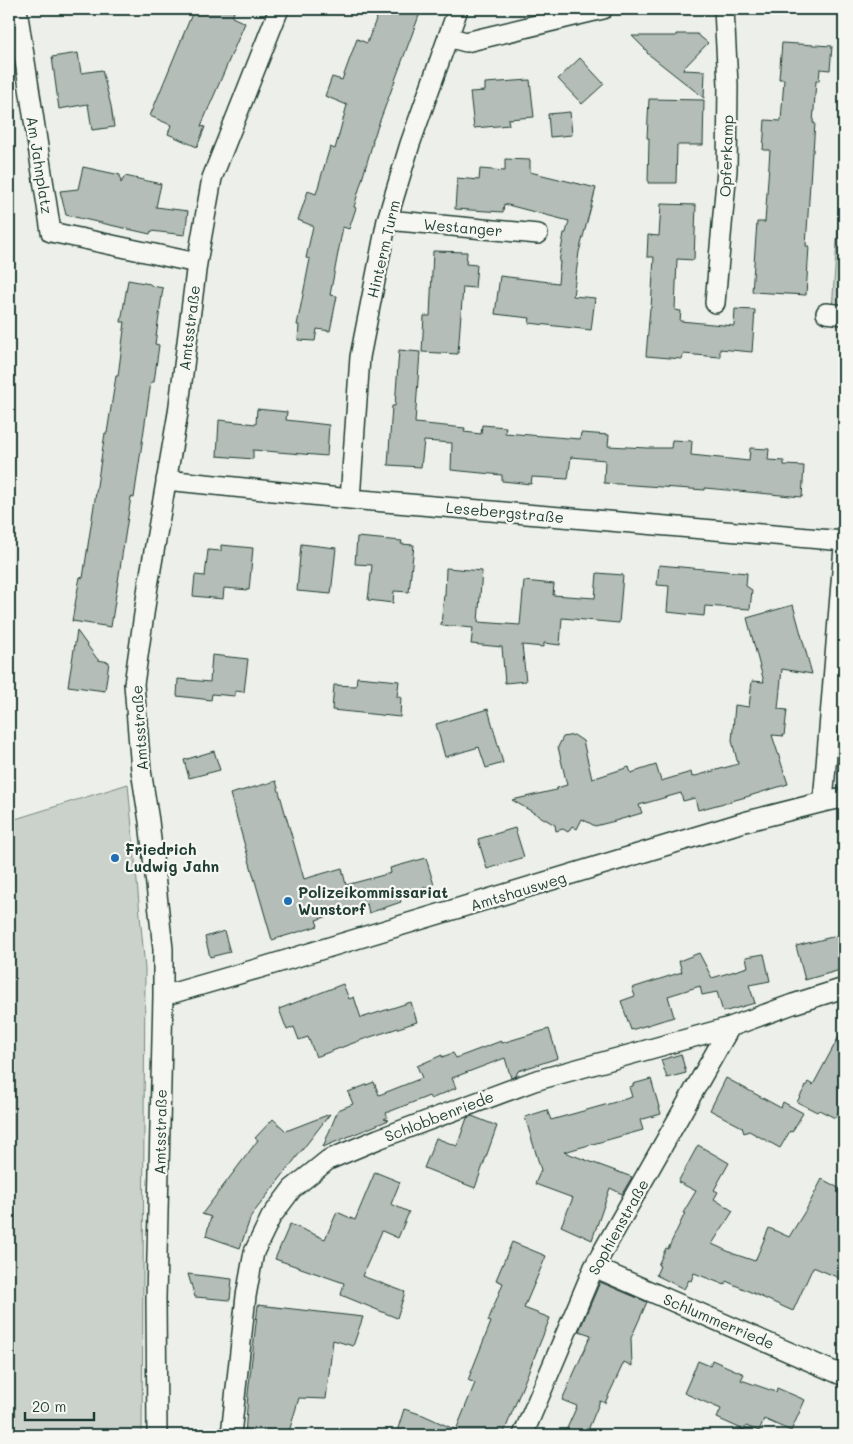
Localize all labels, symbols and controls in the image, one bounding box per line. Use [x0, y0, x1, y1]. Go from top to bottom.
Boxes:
street label: Am Jahnplatz [22, 115, 58, 215]
street label: Opferkamp [715, 115, 737, 197]
street label: Hinterm Turm [362, 198, 404, 300]
street label: Westanger [423, 214, 503, 240]
street label: Amtsstraße [174, 284, 204, 372]
street label: Lesebergstraße [445, 497, 565, 527]
street label: Amtsstraße [126, 685, 152, 771]
place label: Friedrich Ludwig Jahn [125, 839, 219, 876]
marker: Friedrich Ludwig Jahn [109, 852, 121, 864]
street label: Amtshausweg [468, 867, 569, 915]
place label: Polizeikommissariat Wunstorf [298, 882, 448, 919]
marker: Polizeikommissariat Wunstorf [282, 895, 294, 907]
street label: Schlobbenriede [382, 1086, 496, 1146]
street label: Amtsstraße [149, 1089, 171, 1175]
street label: Sophienstraße [583, 1175, 653, 1279]
street label: Schlummerriede [660, 1289, 778, 1353]
scale bar [25, 1389, 94, 1421]
text: 20 m [32, 1396, 66, 1416]

